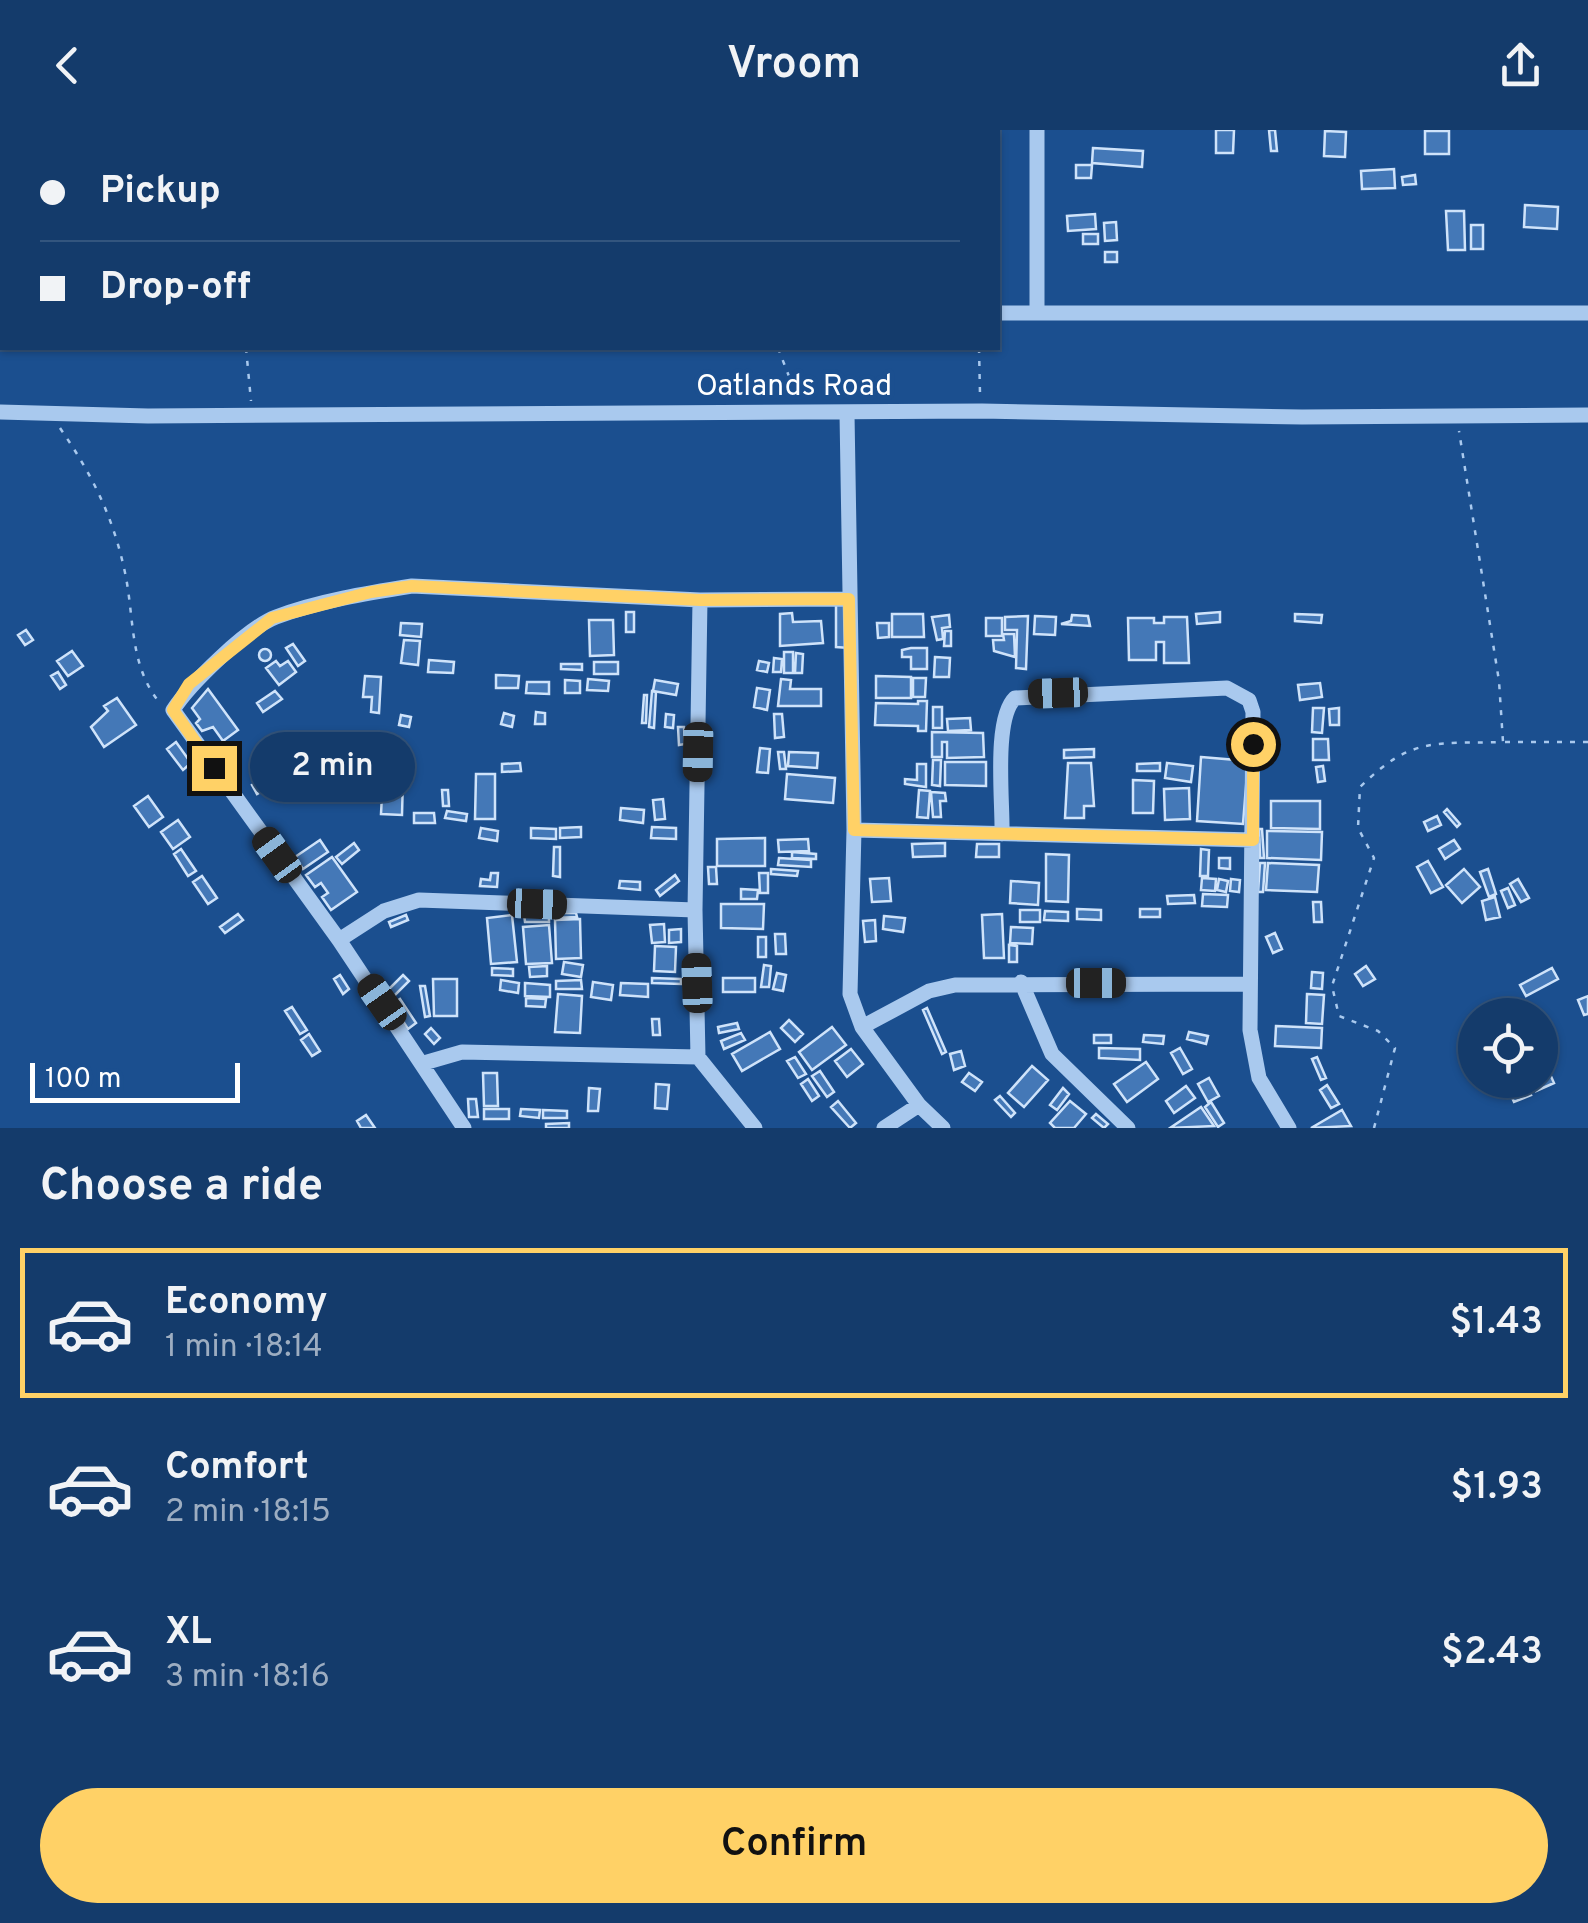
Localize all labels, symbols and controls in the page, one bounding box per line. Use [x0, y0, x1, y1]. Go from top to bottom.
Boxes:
text: Vroom [727, 37, 861, 94]
icon: back [40, 38, 95, 93]
icon: share [1493, 38, 1548, 93]
text: Pickup [100, 168, 221, 217]
text: Drop-off [100, 264, 251, 313]
street label: Oatlands Road [696, 369, 892, 406]
car [1027, 677, 1089, 709]
car [682, 722, 714, 782]
route start [1231, 722, 1276, 767]
callout: 2 min [249, 733, 414, 803]
route end [192, 746, 237, 791]
text: 2 min [291, 747, 374, 787]
car [247, 822, 307, 888]
car [506, 888, 568, 920]
car [681, 952, 713, 1014]
car [1066, 968, 1126, 998]
car [353, 969, 411, 1035]
map controls [1458, 998, 1558, 1098]
button: locate [1458, 998, 1558, 1098]
scale bar [30, 1058, 240, 1103]
text: 100 m [45, 1062, 121, 1098]
text: Choose a ride [40, 1159, 323, 1216]
icon: car [45, 1278, 135, 1368]
text: Economy [165, 1279, 327, 1328]
text: $1.43 [1449, 1299, 1543, 1348]
text: 1 min · 18:14 [165, 1328, 323, 1368]
icon: car [45, 1443, 135, 1533]
text: Comfort [165, 1444, 309, 1493]
text: $1.93 [1450, 1464, 1543, 1513]
text: 2 min · 18:15 [165, 1493, 331, 1533]
icon: car [45, 1608, 135, 1698]
text: XL [165, 1609, 212, 1658]
text: $2.43 [1441, 1629, 1543, 1678]
text: 3 min · 18:16 [165, 1658, 330, 1698]
button: Confirm [40, 1788, 1548, 1903]

